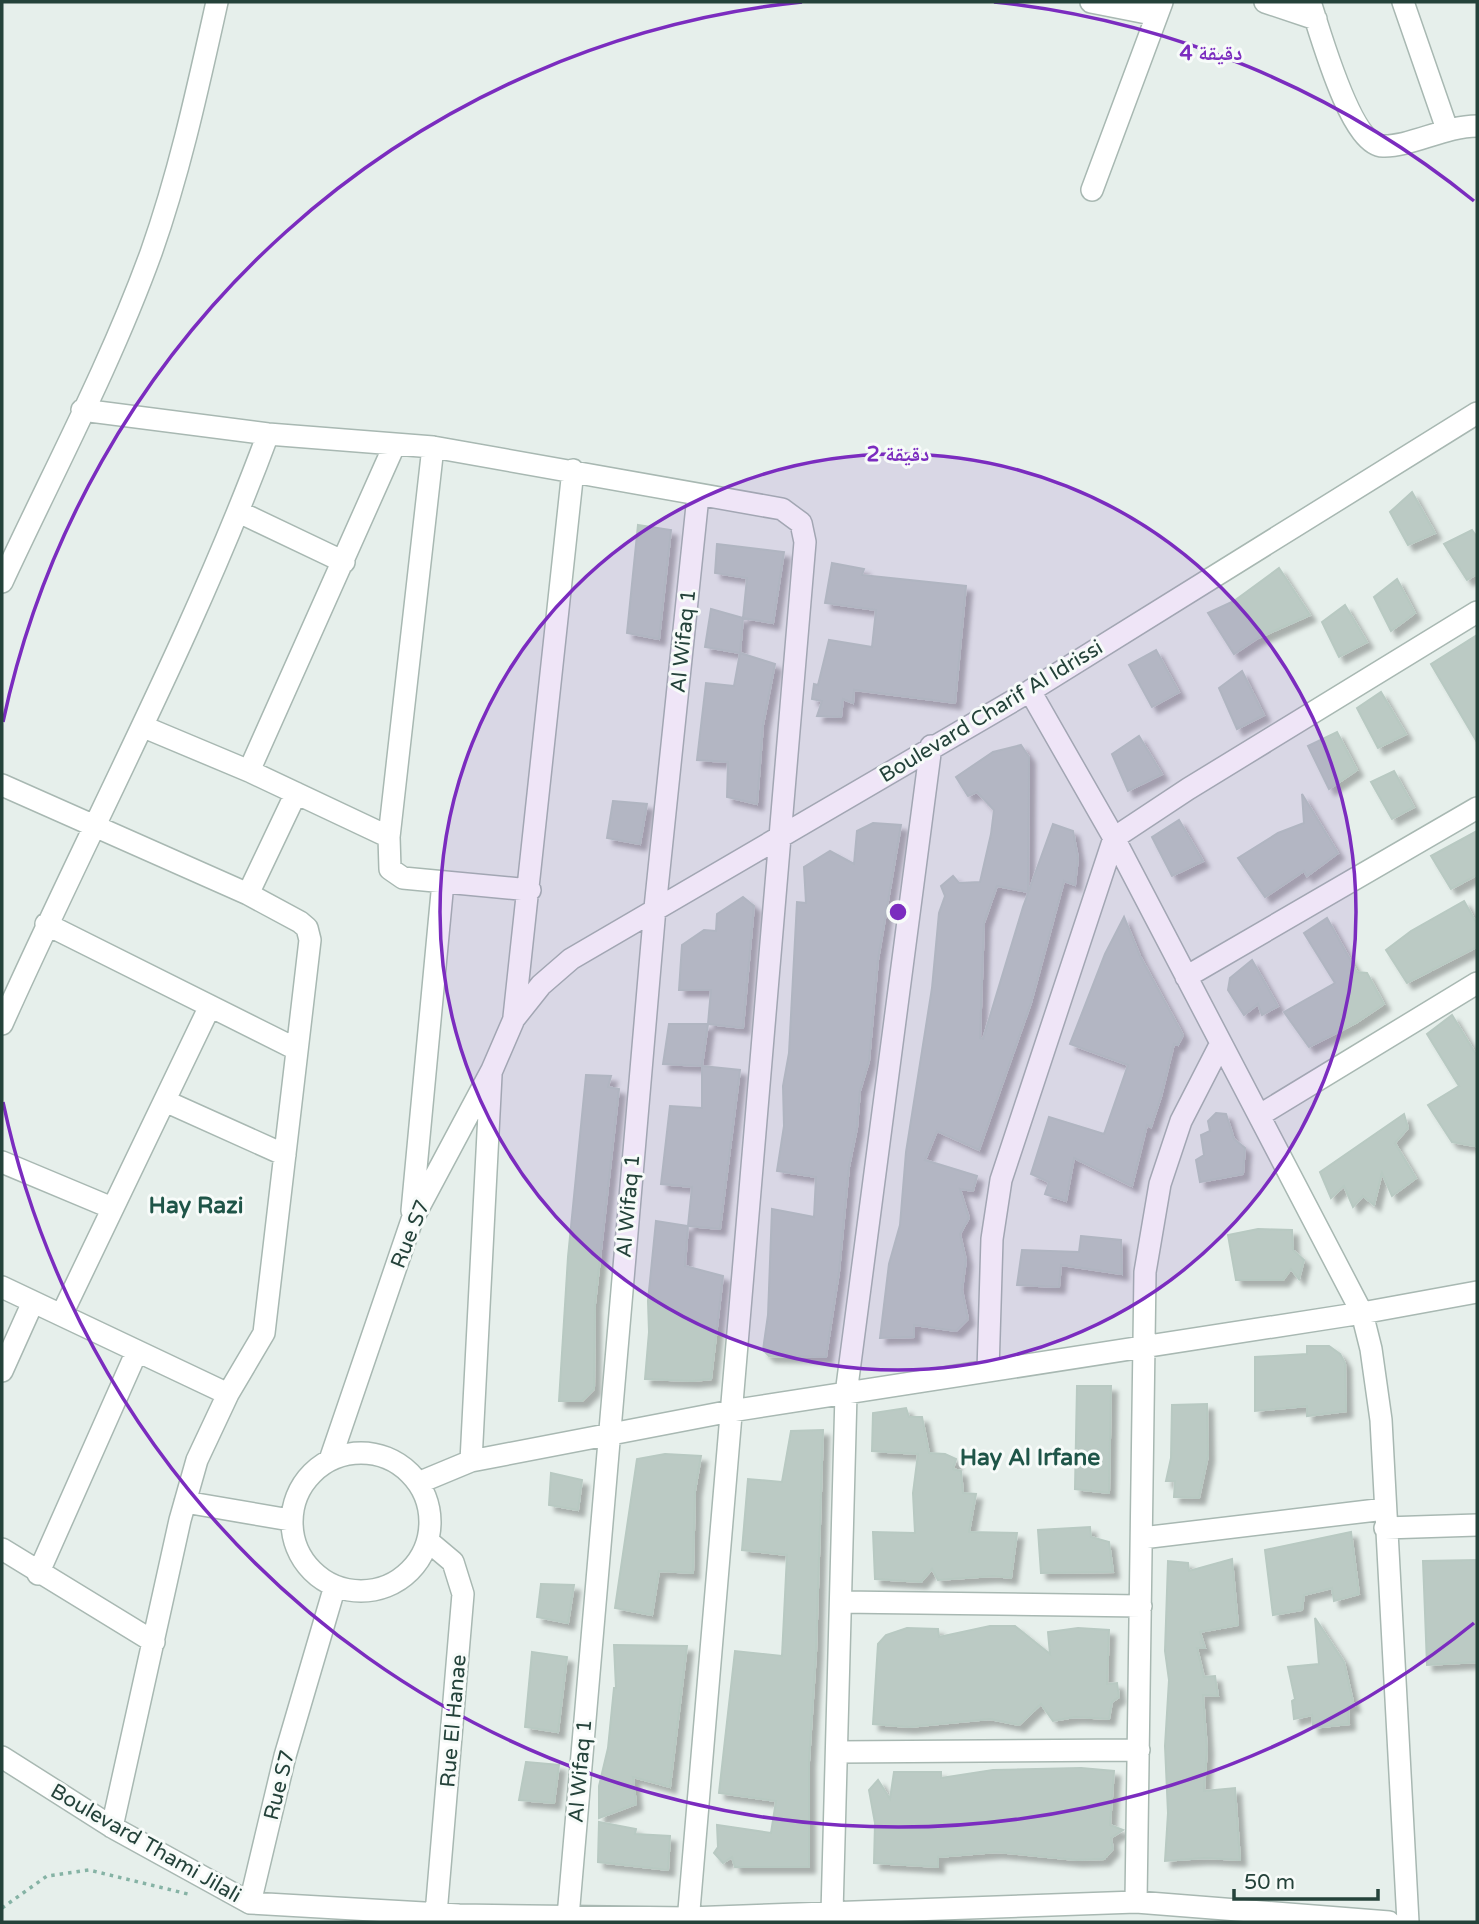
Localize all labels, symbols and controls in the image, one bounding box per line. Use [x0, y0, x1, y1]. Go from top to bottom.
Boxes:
text: 4 دقيقة [1180, 41, 1242, 66]
text: 2 دقيقة [867, 442, 929, 467]
street label: Al Wifaq 1 [666, 588, 701, 694]
street label: Boulevard Charif Al Idrissi [875, 635, 1107, 788]
centre of rings [886, 900, 910, 924]
street label: Al Wifaq 1 [612, 1153, 645, 1259]
district label: Hay Razi [149, 1192, 243, 1220]
street label: Rue S7 [386, 1196, 435, 1272]
district label: Hay Al Irfane [960, 1444, 1100, 1472]
street label: Rue El Hanae [435, 1653, 472, 1789]
street label: Al Wifaq 1 [564, 1718, 597, 1824]
street label: Rue S7 [259, 1748, 300, 1823]
street label: Boulevard Thami Jilali [46, 1779, 246, 1908]
scale bar [1234, 1857, 1378, 1901]
text: 50 m [1244, 1870, 1295, 1895]

